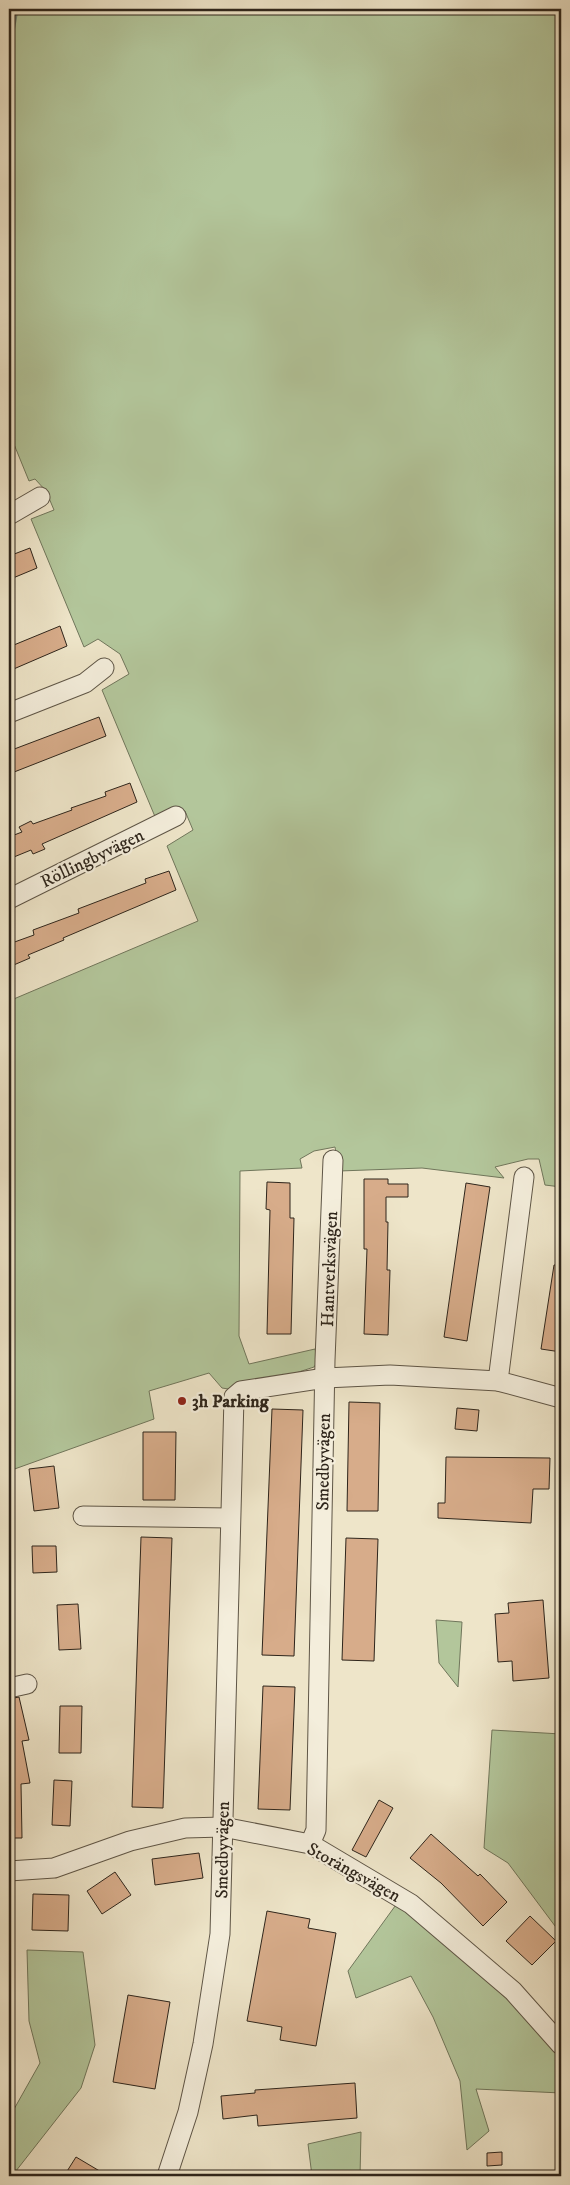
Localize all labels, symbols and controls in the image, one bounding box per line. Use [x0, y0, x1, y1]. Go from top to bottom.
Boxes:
street label: Röllingbyvägen [37, 824, 148, 893]
street label: Hantverksvägen [317, 1210, 343, 1327]
place label: 3h Parking [192, 1391, 270, 1413]
marker: 3h Parking [176, 1395, 188, 1407]
street label: Smedbyvägen [312, 1412, 336, 1511]
street label: Smedbyvägen [211, 1800, 235, 1899]
street label: Storängsvägen [303, 1838, 405, 1908]

